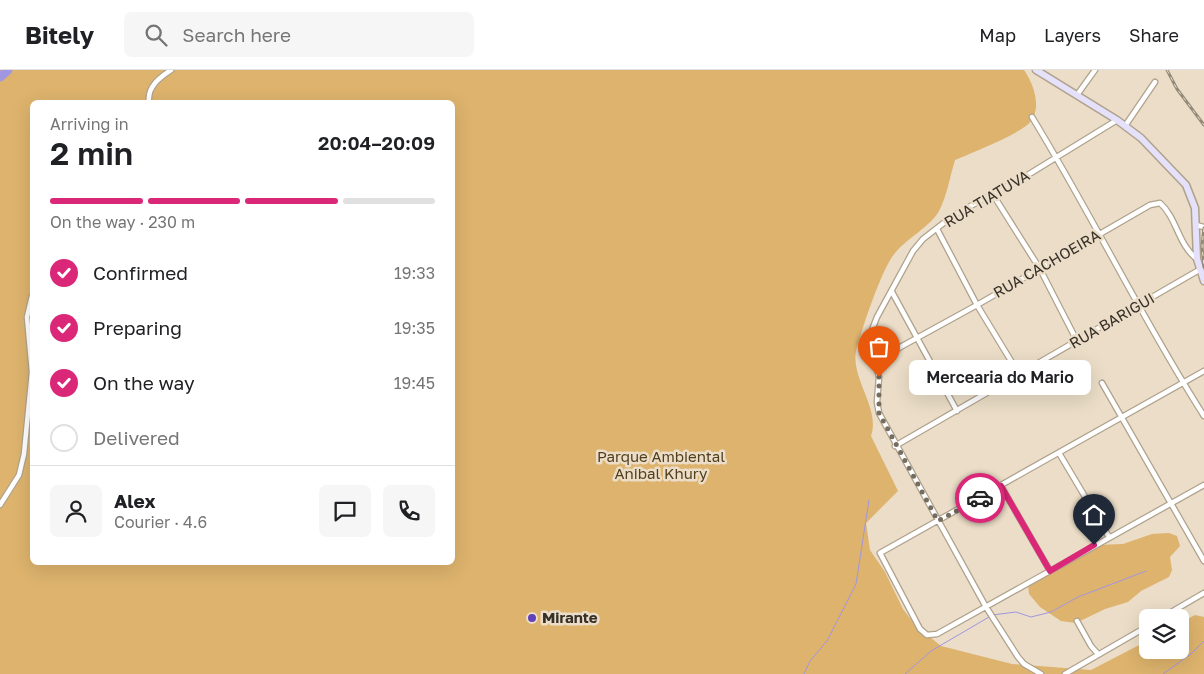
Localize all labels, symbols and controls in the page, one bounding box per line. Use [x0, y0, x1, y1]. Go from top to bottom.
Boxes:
search box [124, 12, 474, 57]
text: Bitely [25, 20, 94, 49]
icon: search [142, 21, 170, 49]
text: Search here [182, 23, 291, 46]
text: Map [979, 24, 1016, 46]
text: Layers [1044, 24, 1101, 46]
text: Share [1129, 24, 1179, 46]
text: Arriving in [50, 114, 129, 134]
text: 20:04–20:09 [318, 131, 435, 154]
text: 2 min [50, 134, 133, 172]
street label: RUA TIATUVA [941, 166, 1032, 231]
text: On the way · 230 m [50, 212, 195, 232]
street label: RUA CACHOEIRA [990, 225, 1103, 301]
icon: check [50, 259, 78, 287]
text: Confirmed [93, 261, 188, 284]
text: 19:33 [394, 263, 435, 283]
street label: RUA BARIGUI [1066, 289, 1157, 352]
icon: check [50, 314, 78, 342]
text: Preparing [93, 316, 182, 339]
text: 19:35 [394, 318, 435, 338]
pin [858, 326, 900, 377]
icon: bag [865, 333, 893, 361]
callout: Mercearia do Mario [909, 360, 1092, 394]
text: Mercearia do Mario [926, 367, 1074, 387]
icon: check [50, 369, 78, 397]
text: On the way [93, 371, 195, 394]
text: 19:45 [394, 373, 435, 393]
text: Delivered [93, 426, 180, 449]
park label: Parque Ambiental Anibal Khury [597, 447, 725, 482]
courier [955, 473, 1005, 523]
icon: car [966, 484, 994, 512]
button: person [50, 485, 102, 537]
button: chat [319, 485, 371, 537]
button: phone [383, 485, 435, 537]
text: Alex [114, 489, 155, 512]
pin [1073, 494, 1115, 545]
icon: home [1080, 501, 1108, 529]
text: Courier · 4.6 [114, 512, 207, 532]
place label: Mirante [542, 608, 598, 626]
map controls [1139, 609, 1189, 659]
button: layers [1139, 609, 1189, 659]
marker: Mirante [526, 612, 538, 624]

